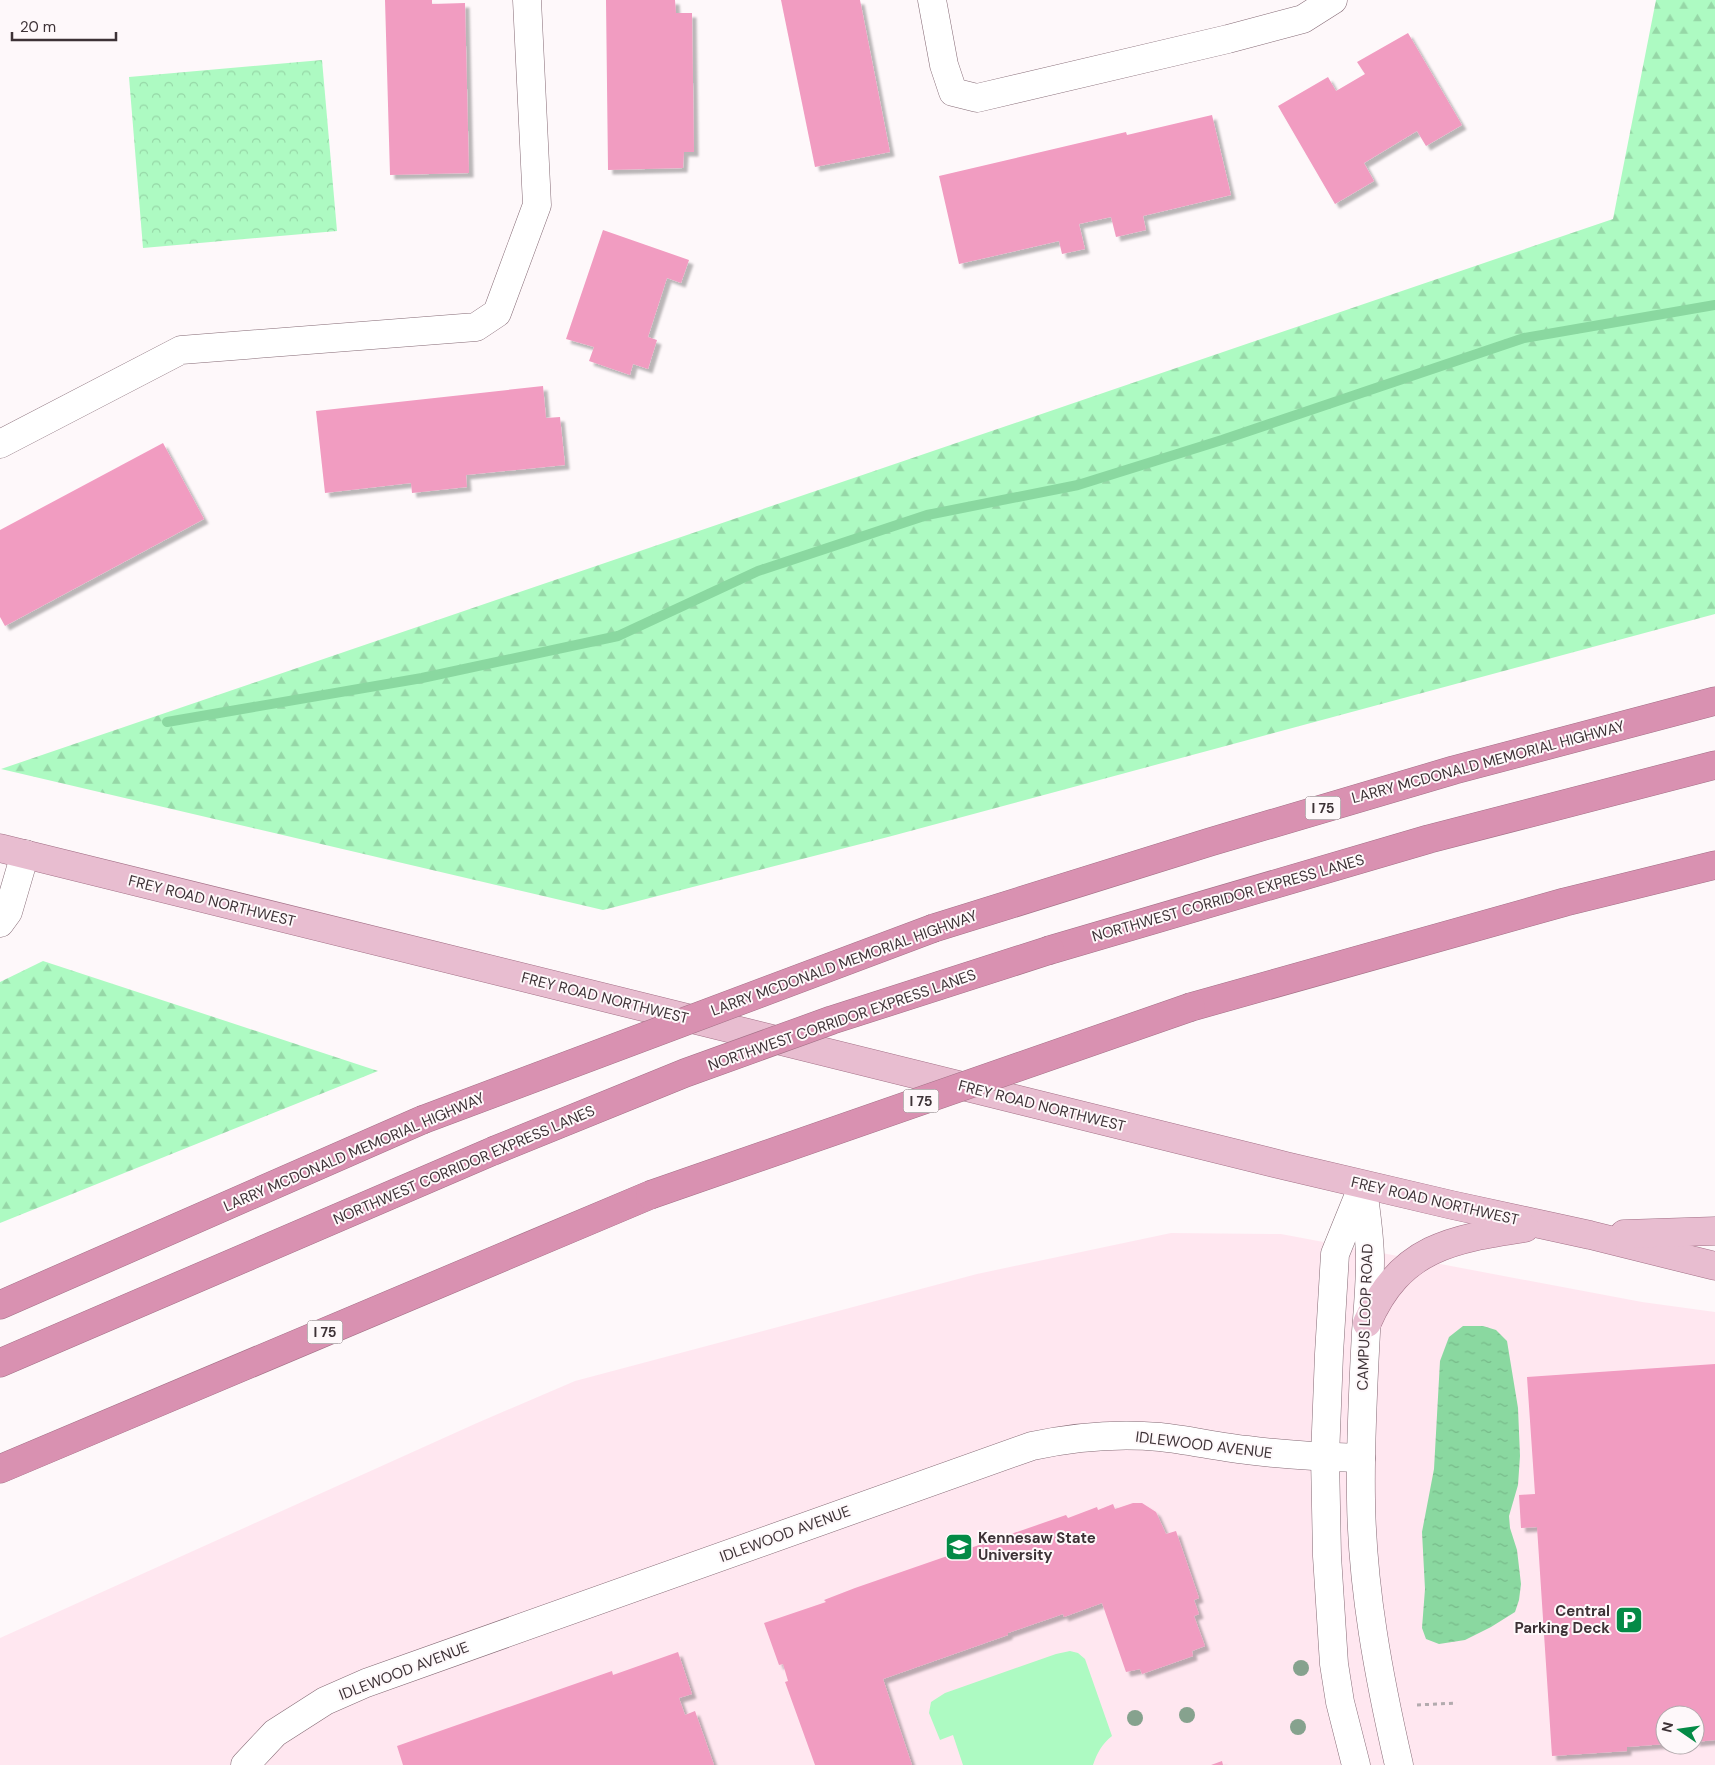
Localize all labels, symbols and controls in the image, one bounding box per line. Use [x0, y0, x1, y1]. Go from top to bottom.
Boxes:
scale bar [12, 10, 116, 42]
text: 20 m [20, 17, 56, 37]
street label: LARRY MCDONALD MEMORIAL HIGHWAY [1349, 716, 1627, 808]
road number: I 75 [1306, 796, 1340, 820]
street label: NORTHWEST CORRIDOR EXPRESS LANES [1090, 849, 1367, 947]
street label: FREY ROAD NORTHWEST [126, 871, 298, 931]
street label: LARRY MCDONALD MEMORIAL HIGHWAY [708, 905, 980, 1021]
street label: NORTHWEST CORRIDOR EXPRESS LANES [705, 964, 979, 1075]
street label: FREY ROAD NORTHWEST [519, 968, 691, 1028]
street label: FREY ROAD NORTHWEST [956, 1076, 1128, 1136]
street label: LARRY MCDONALD MEMORIAL HIGHWAY [220, 1088, 488, 1216]
road number: I 75 [904, 1090, 938, 1112]
street label: NORTHWEST CORRIDOR EXPRESS LANES [330, 1101, 598, 1229]
street label: FREY ROAD NORTHWEST [1349, 1172, 1521, 1230]
street label: CAMPUS LOOP ROAD [1352, 1243, 1378, 1391]
road number: I 75 [308, 1320, 342, 1344]
street label: IDLEWOOD AVENUE [1135, 1427, 1273, 1463]
street label: IDLEWOOD AVENUE [717, 1501, 853, 1567]
place label: Kennesaw State University [978, 1528, 1096, 1565]
school or university icon: Kennesaw State University [944, 1532, 974, 1562]
place label: Central Parking Deck [1514, 1601, 1610, 1638]
parking icon: Central Parking Deck [1614, 1605, 1644, 1635]
street label: IDLEWOOD AVENUE [336, 1637, 472, 1705]
north arrow [1655, 1705, 1705, 1755]
text: N [1657, 1720, 1677, 1734]

